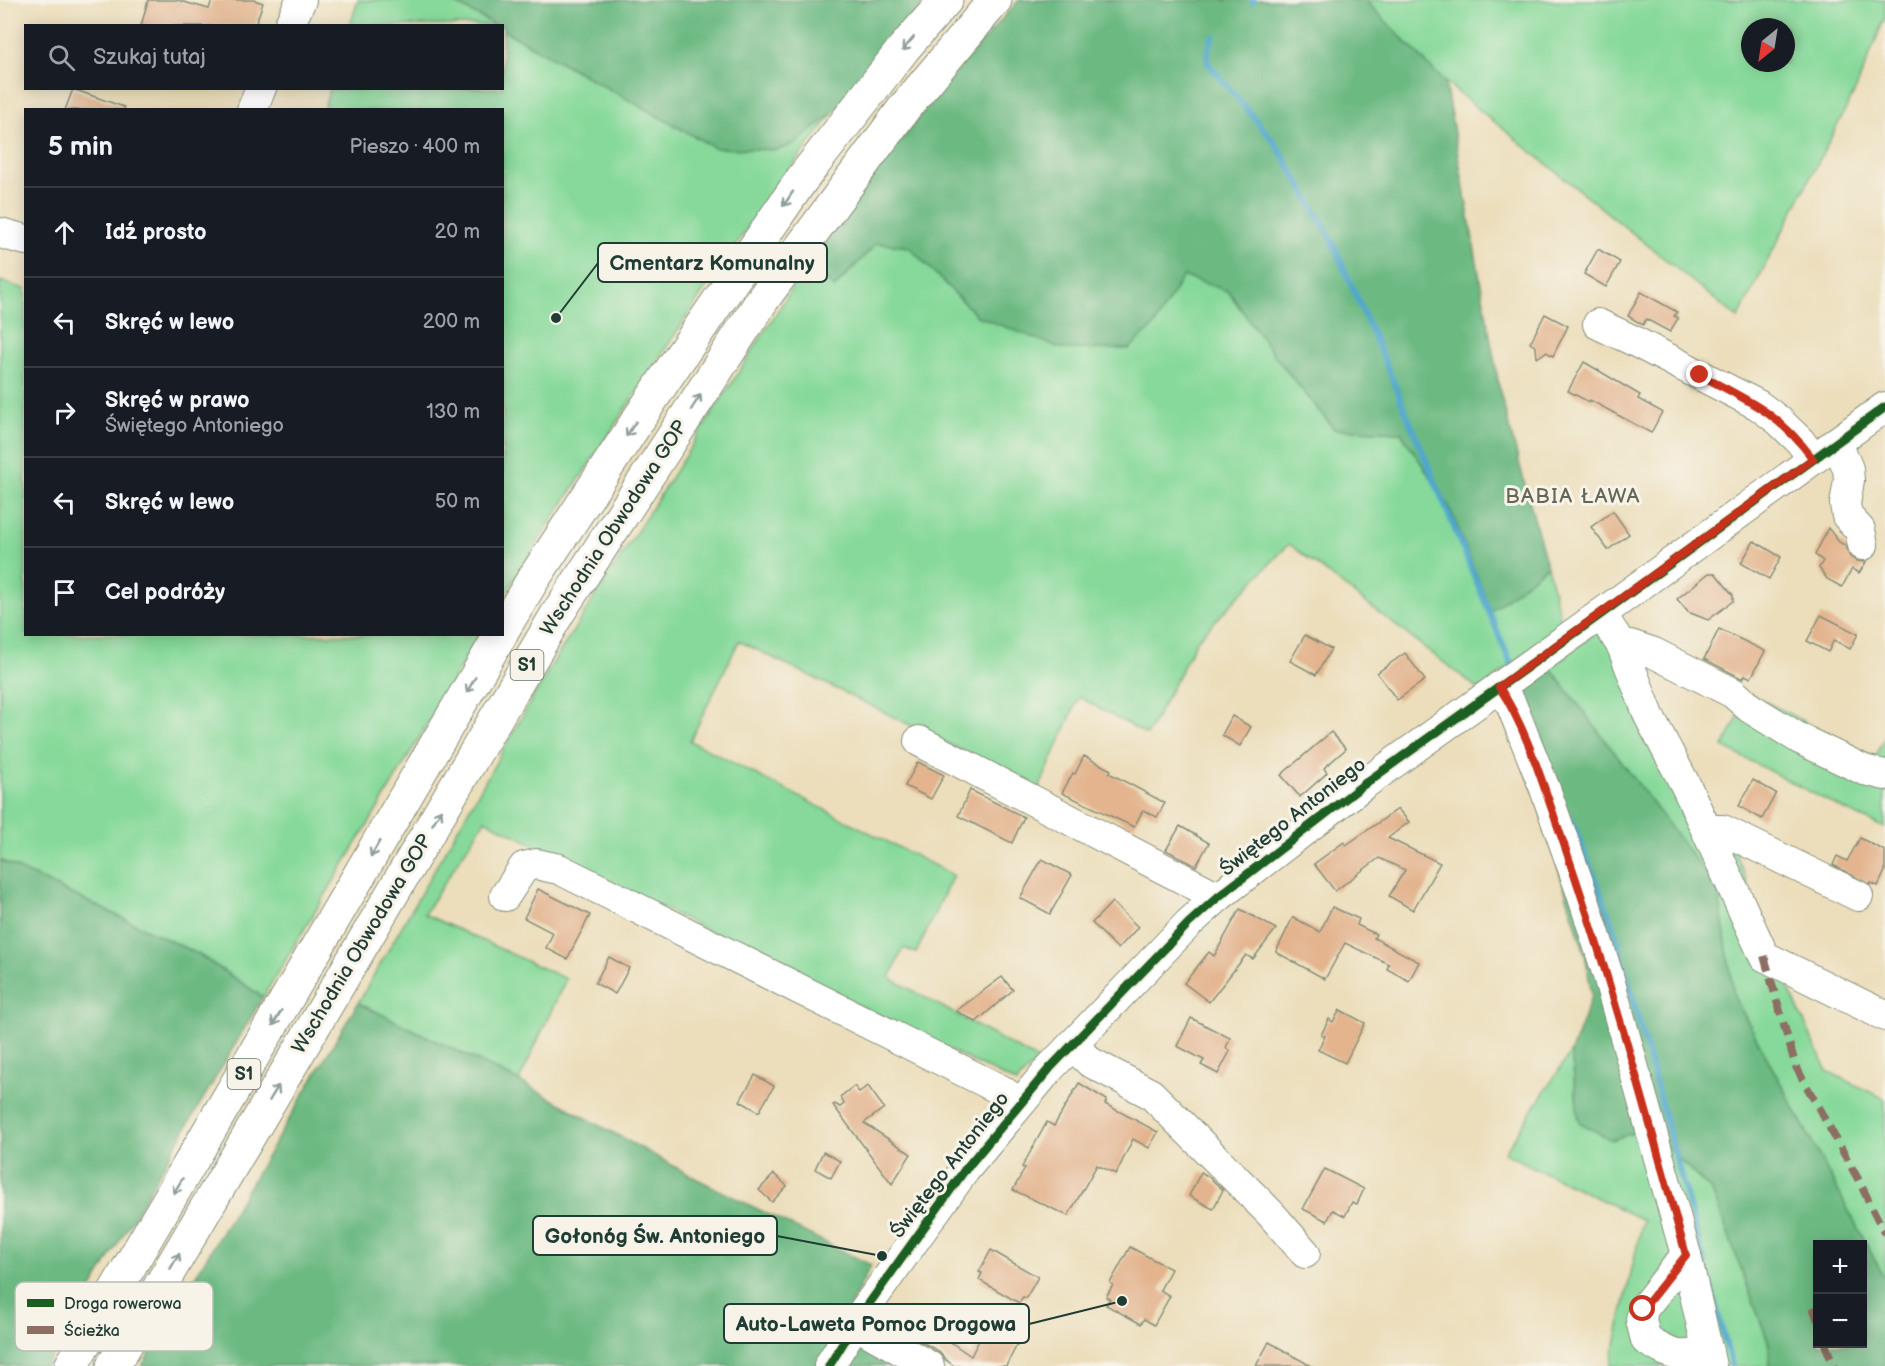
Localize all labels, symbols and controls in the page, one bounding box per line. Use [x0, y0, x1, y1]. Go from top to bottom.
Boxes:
north arrow [1741, 18, 1795, 72]
search box [24, 24, 504, 90]
one-way arrow [901, 36, 914, 52]
icon: search [45, 41, 78, 74]
text: Szukaj tutaj [93, 44, 206, 71]
text: 5 min [48, 132, 113, 163]
text: Pieszo · 400 m [350, 135, 480, 159]
one-way arrow [782, 190, 794, 206]
icon: ahead [48, 216, 81, 249]
text: Idź prosto [105, 219, 207, 246]
text: 20 m [435, 220, 480, 244]
callout: Cmentarz Komunalny [598, 243, 827, 282]
text: Cmentarz Komunalny [609, 251, 815, 276]
icon: left [48, 306, 81, 339]
text: Skręć w lewo [105, 309, 234, 336]
text: 200 m [423, 310, 480, 334]
route end [1686, 361, 1712, 387]
text: Skręć w prawo [105, 387, 250, 414]
one-way arrow [690, 394, 702, 411]
icon: right [48, 396, 81, 429]
text: 130 m [426, 400, 480, 424]
text: Świętego Antoniego [105, 414, 284, 438]
street label: Wschodnia Obwodowa GOP [535, 416, 693, 640]
one-way arrow [625, 421, 638, 438]
district label: BABIA ŁAWA [1505, 484, 1641, 509]
icon: left [48, 486, 81, 519]
text: Skręć w lewo [105, 489, 234, 516]
text: 50 m [435, 490, 480, 514]
icon: arrive [48, 576, 81, 609]
text: Cel podróży [105, 579, 225, 606]
road number: S1 [510, 650, 544, 680]
one-way arrow [465, 676, 477, 693]
street label: Świętego Antoniego [1214, 752, 1371, 882]
one-way arrow [432, 809, 444, 826]
street label: Wschodnia Obwodowa GOP [287, 830, 437, 1058]
one-way arrow [369, 840, 381, 857]
one-way arrow [270, 1009, 282, 1026]
road number: S1 [228, 1059, 260, 1089]
one-way arrow [269, 1085, 281, 1102]
street label: Świętego Antoniego [885, 1086, 1015, 1243]
one-way arrow [172, 1177, 184, 1194]
callout: Gołonóg Św. Antoniego [533, 1216, 777, 1255]
text: Gołonóg Św. Antoniego [545, 1222, 765, 1249]
map controls [1813, 1240, 1867, 1348]
button: + [1813, 1240, 1867, 1294]
one-way arrow [169, 1253, 181, 1270]
legend [15, 1282, 213, 1351]
button: − [1813, 1294, 1867, 1348]
text: Droga rowerowa [64, 1295, 182, 1314]
route start [1629, 1295, 1655, 1321]
callout: Auto-Laweta Pomoc Drogowa [724, 1304, 1029, 1343]
text: Auto-Laweta Pomoc Drogowa [735, 1312, 1016, 1337]
text: Ścieżka [64, 1320, 120, 1341]

